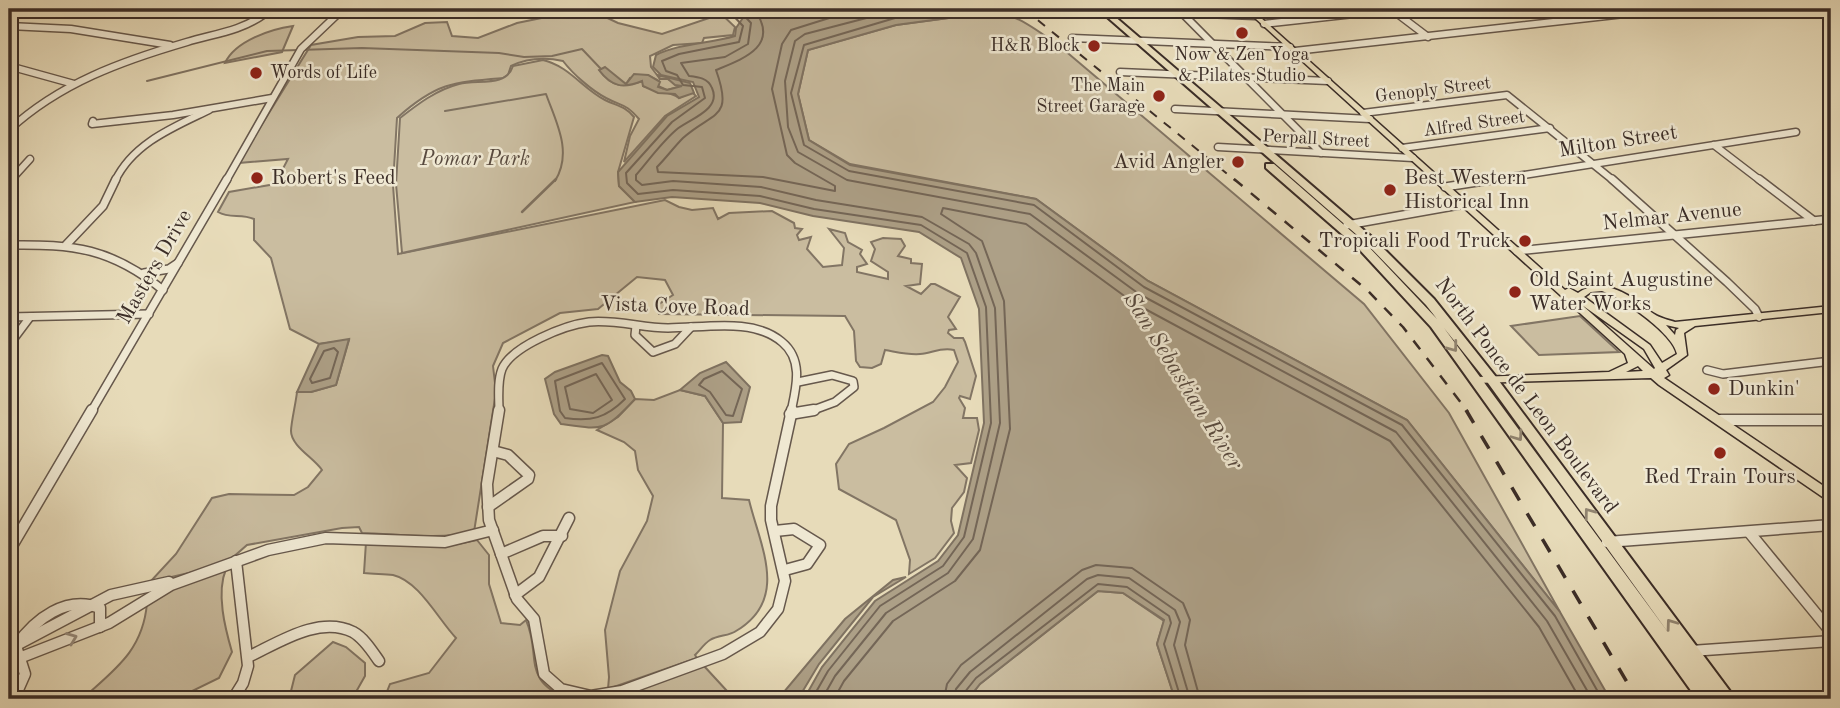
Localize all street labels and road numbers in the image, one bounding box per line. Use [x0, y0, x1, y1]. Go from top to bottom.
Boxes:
street label: Genoply Street [1374, 74, 1492, 106]
street label: Alfred Street [1422, 108, 1526, 140]
street label: Milton Street [1557, 122, 1679, 162]
street label: Perpall Street [1262, 127, 1370, 151]
street label: Nelmar Avenue [1601, 199, 1743, 235]
street label: Masters Drive [114, 206, 196, 328]
street label: North Ponce de Leon Boulevard [1431, 274, 1621, 518]
street label: Vista Cove Road [600, 294, 750, 320]

